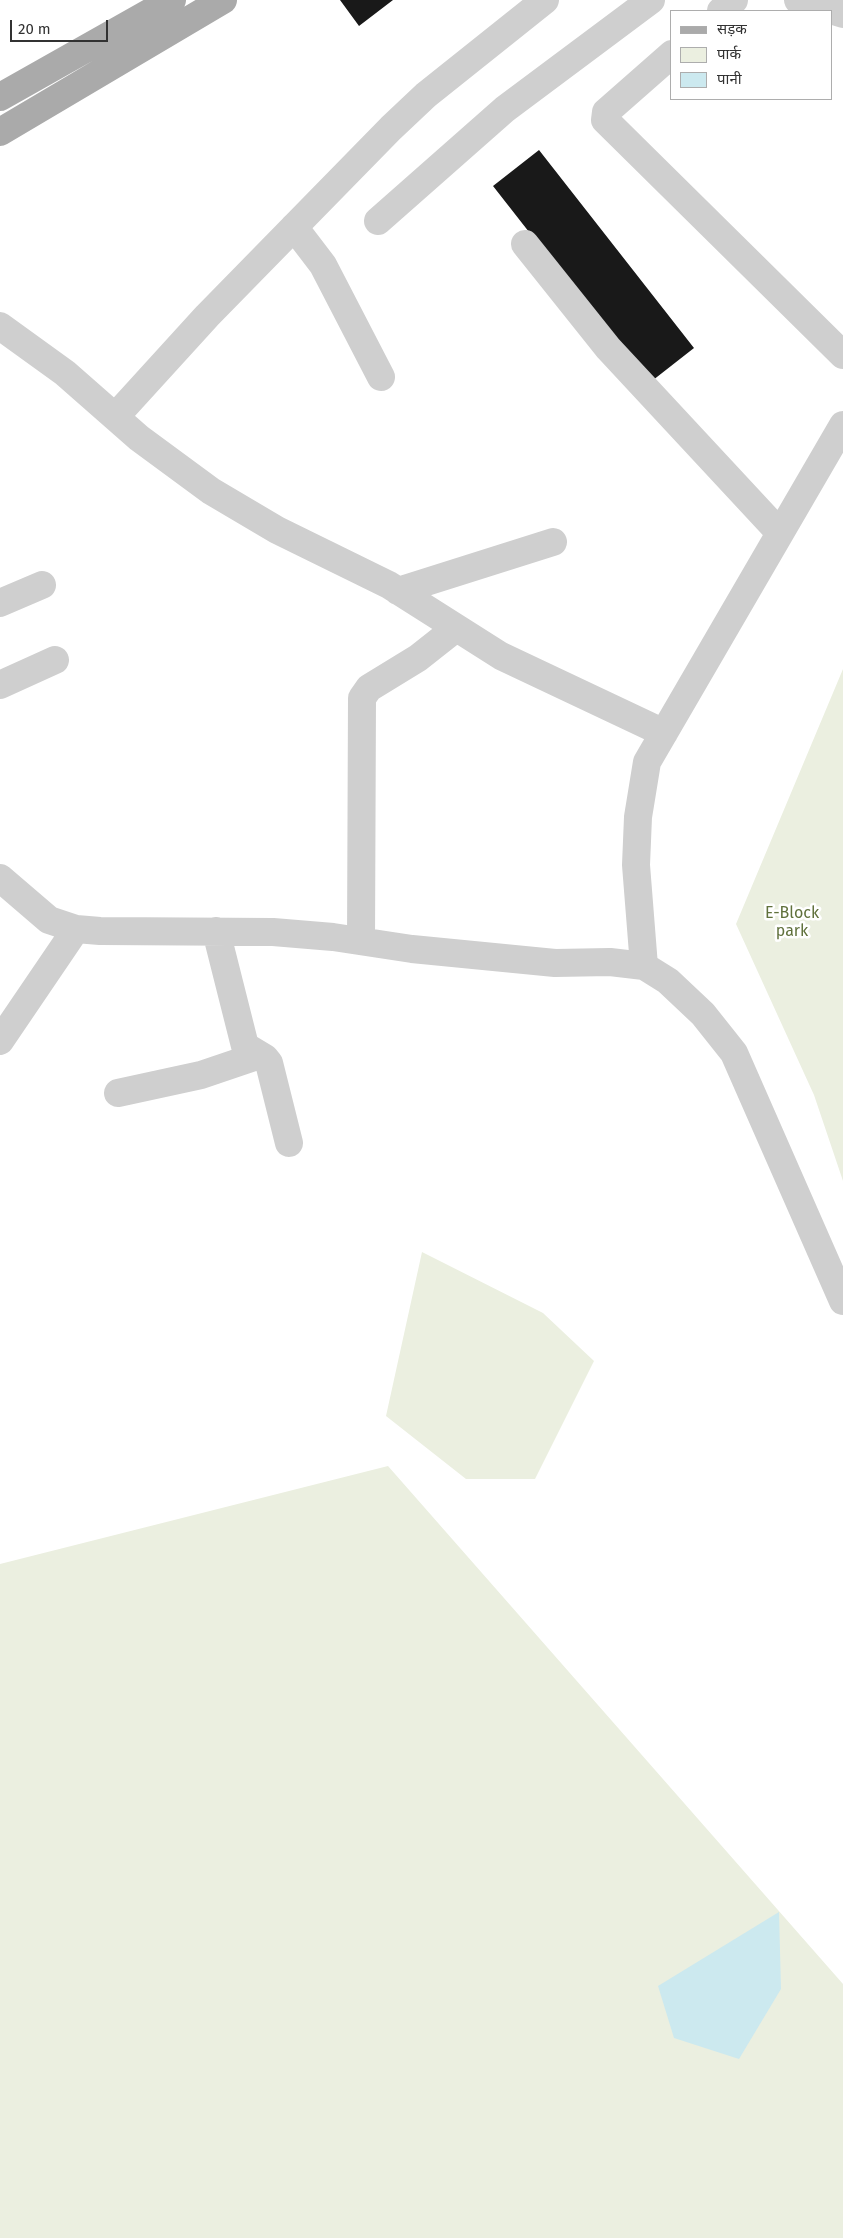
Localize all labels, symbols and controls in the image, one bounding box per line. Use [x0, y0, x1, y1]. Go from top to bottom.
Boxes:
scale bar [12, 10, 110, 42]
legend [670, 10, 833, 100]
text: 20 m [18, 20, 51, 38]
text: सड़क [717, 20, 747, 38]
text: पार्क [717, 45, 741, 63]
text: पानी [717, 70, 742, 88]
park label: E-Block park [765, 904, 819, 942]

